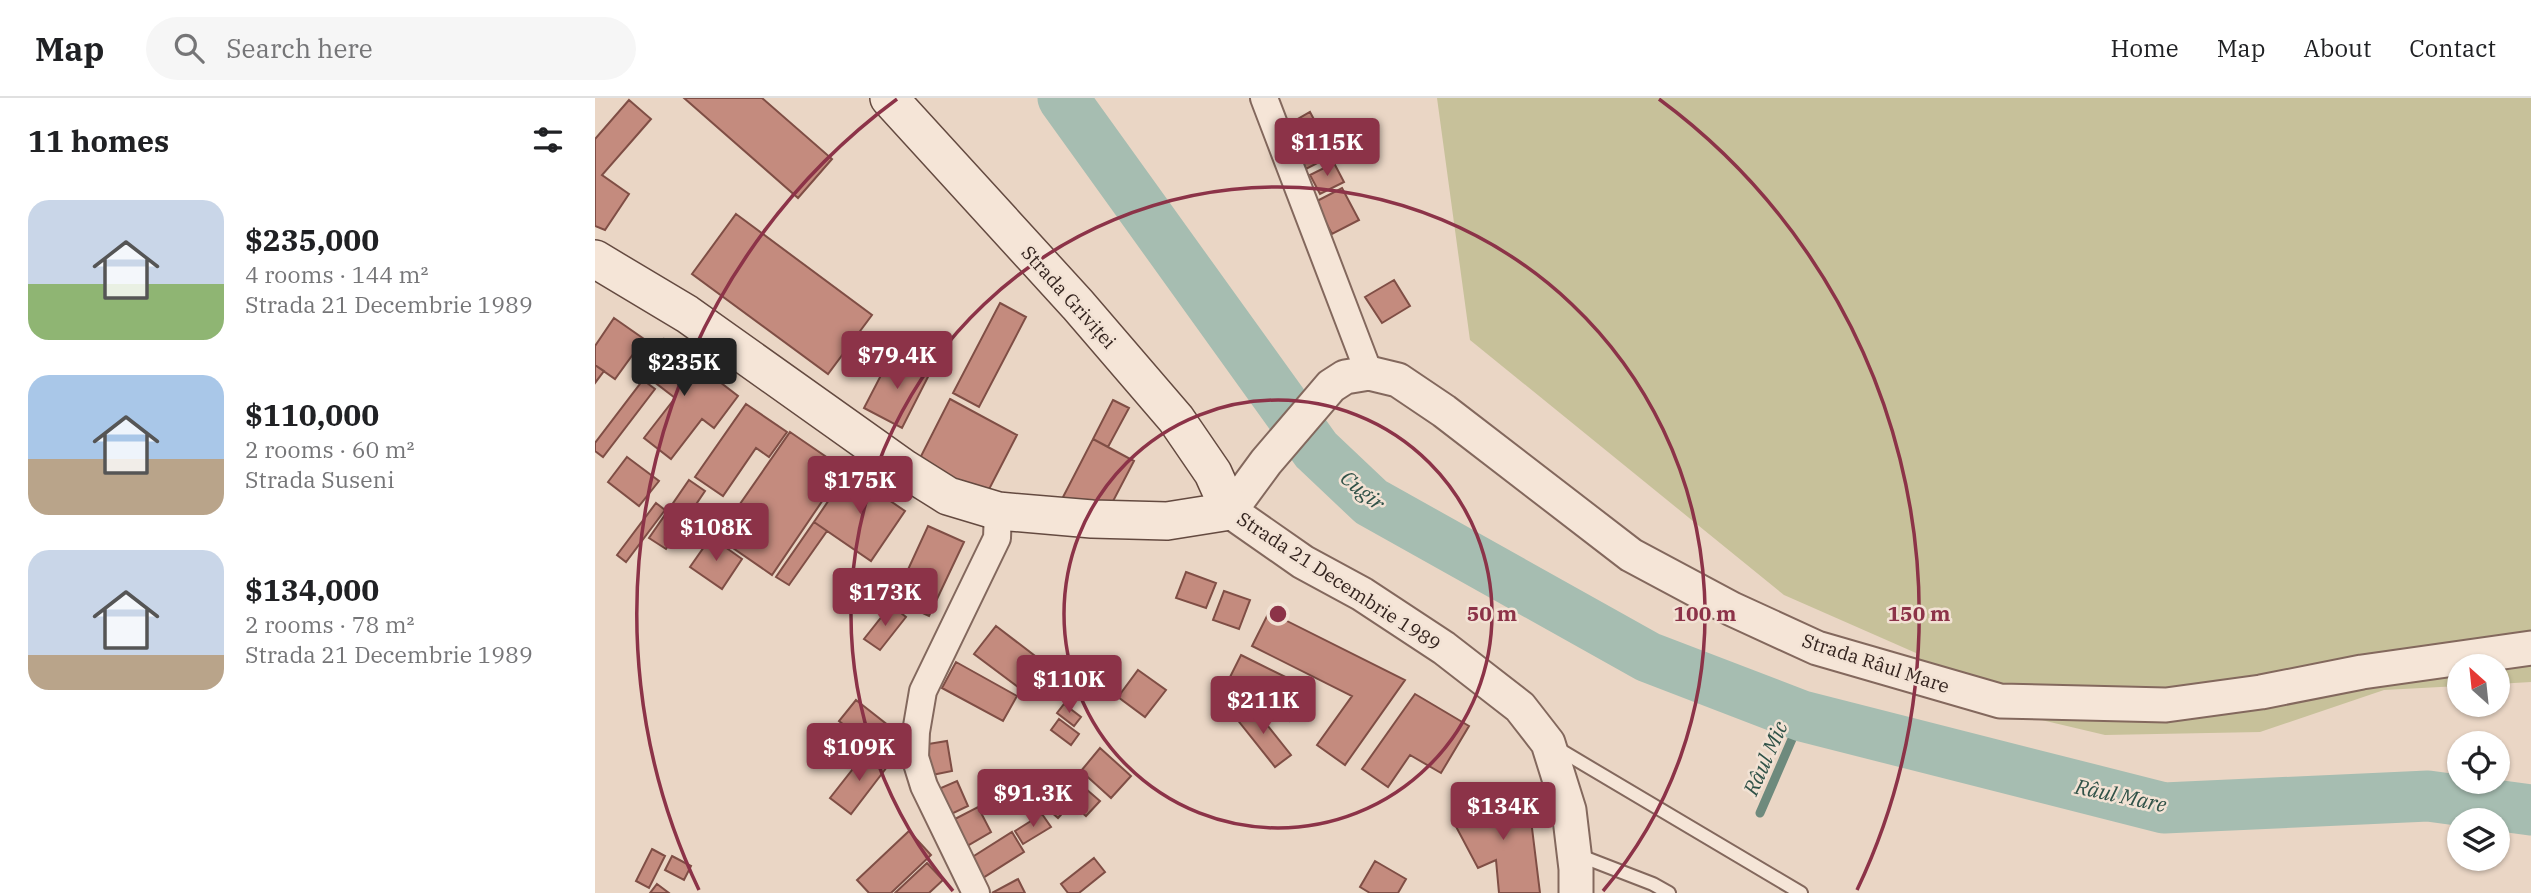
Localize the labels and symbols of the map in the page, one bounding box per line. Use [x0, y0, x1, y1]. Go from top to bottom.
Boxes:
pin: $115K [1278, 118, 1376, 178]
street label: Strada Griviței [1017, 241, 1121, 353]
pin: $79.4K [840, 331, 954, 391]
pin: $235K [635, 338, 733, 398]
pin: $175K [811, 456, 909, 516]
water label: Cugir [1335, 464, 1392, 517]
pin: $108K [667, 504, 765, 563]
street label: Strada 21 Decembrie 1989 [1233, 506, 1445, 656]
pin: $173K [836, 568, 934, 628]
text: 50 m [1467, 599, 1517, 627]
text: 100 m [1673, 599, 1737, 627]
text: 150 m [1887, 599, 1951, 627]
centre of rings [1266, 602, 1290, 626]
street label: Strada Râul Mare [1799, 628, 1953, 698]
north arrow [2447, 654, 2509, 718]
pin: $110K [1020, 656, 1118, 715]
pin: $211K [1214, 676, 1312, 736]
water label: Râul Mic [1736, 716, 1794, 800]
pin: $109K [810, 724, 908, 783]
pin: $91.3K [976, 770, 1090, 829]
water label: Râul Mare [2072, 771, 2170, 818]
pin: $134K [1454, 782, 1552, 842]

